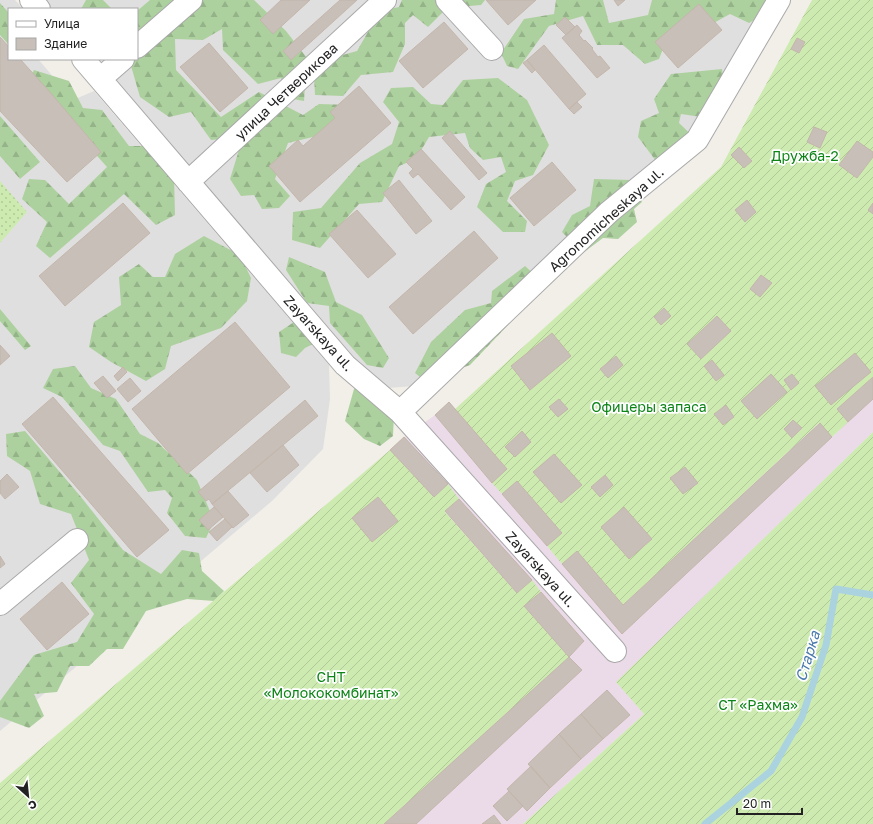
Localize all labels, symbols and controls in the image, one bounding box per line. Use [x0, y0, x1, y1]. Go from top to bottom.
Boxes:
legend [8, 8, 138, 60]
text: Улица [44, 16, 80, 31]
text: Здание [44, 36, 87, 51]
street label: улица Четверикова [231, 39, 341, 143]
park label: Дружба-2 [771, 147, 839, 164]
street label: Agronomicheskaya ul. [545, 163, 667, 275]
street label: Zayarskaya ul. [280, 292, 358, 374]
park label: Офицеры запаса [591, 398, 707, 415]
street label: Zayarskaya ul. [502, 528, 580, 610]
water label: Старка [791, 628, 823, 683]
park label: СНТ «Молококомбинат» [264, 668, 399, 701]
park label: СТ «Рахма» [718, 696, 798, 713]
north arrow [8, 776, 48, 816]
scale bar [737, 790, 802, 816]
text: 20 m [743, 796, 771, 811]
text: С [26, 798, 39, 813]

